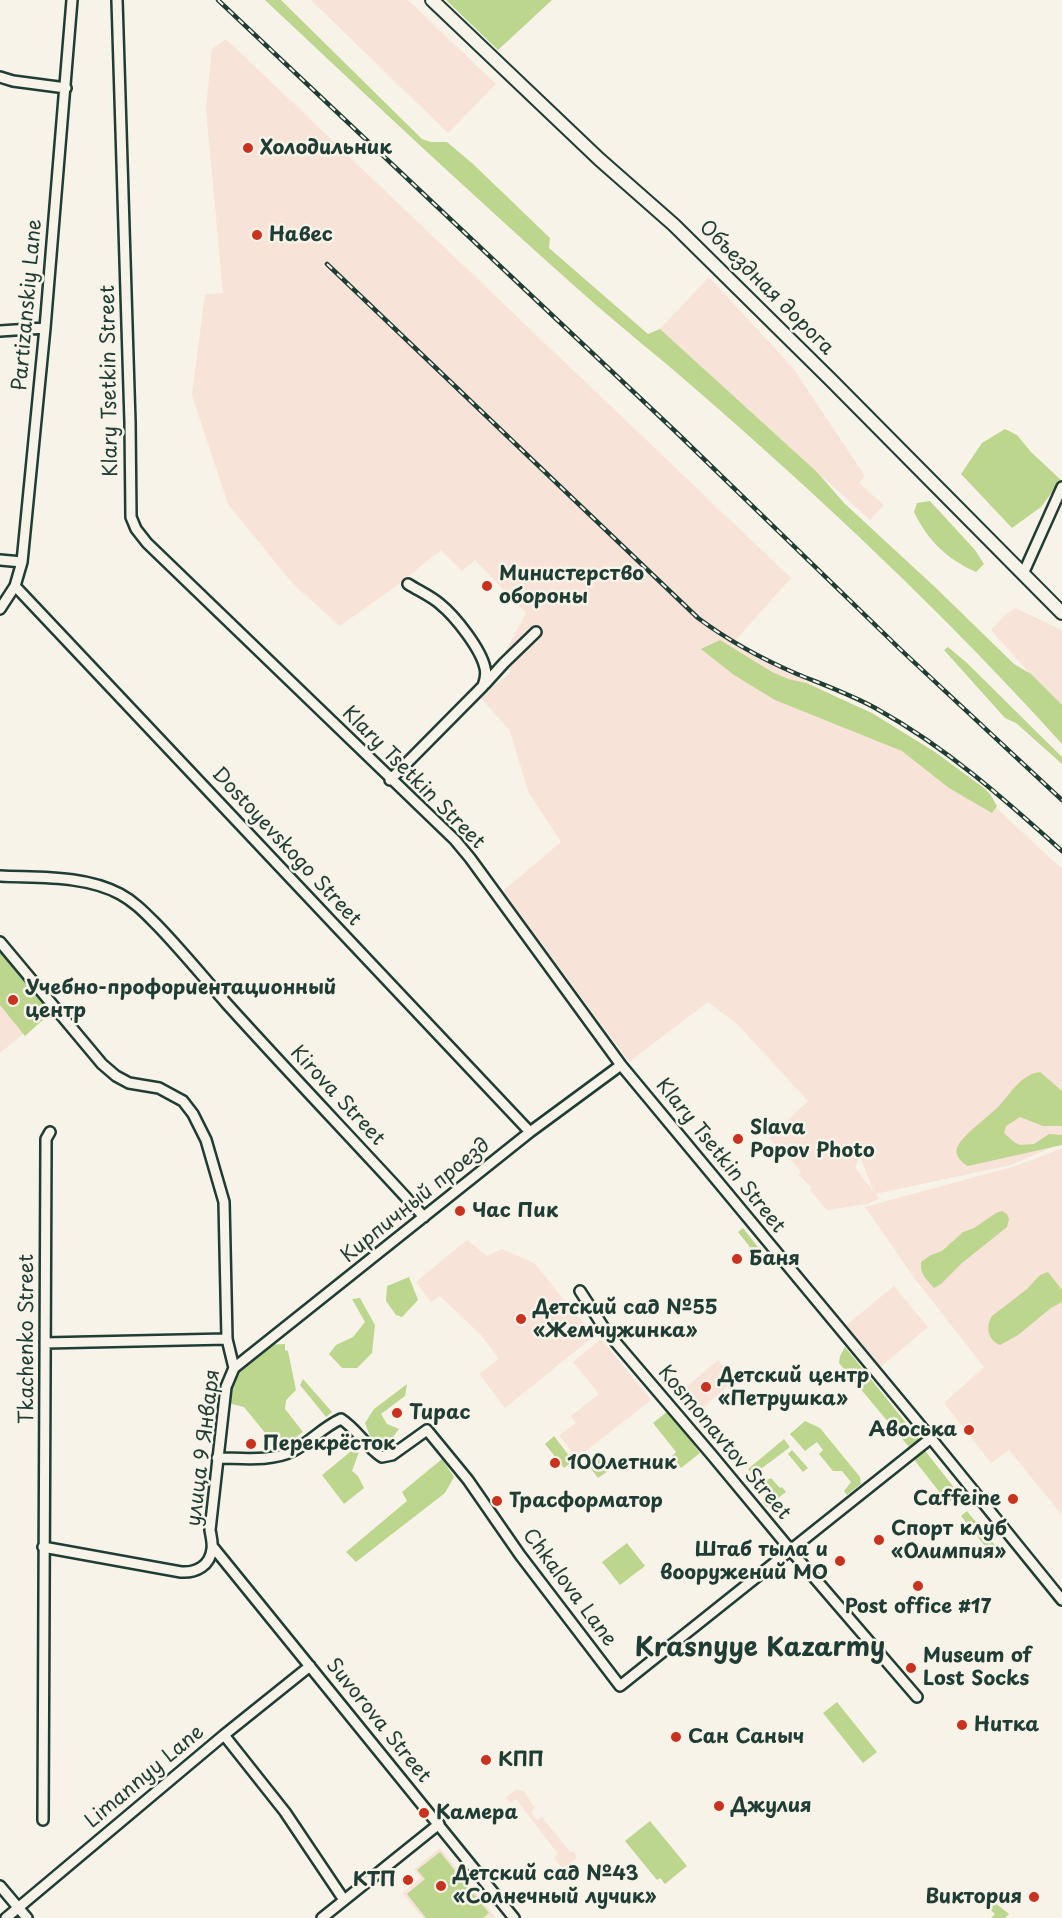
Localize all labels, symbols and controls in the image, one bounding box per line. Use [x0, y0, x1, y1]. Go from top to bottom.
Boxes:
place label: Холодильник [260, 136, 392, 160]
marker: Холодильник [241, 141, 255, 155]
street label: Объездная дорога [694, 216, 838, 360]
street label: Partizanskiy Lane [9, 218, 47, 392]
place label: Навес [269, 223, 333, 247]
marker: Навес [250, 228, 264, 242]
street label: Klary Tsetkin Street [96, 285, 124, 477]
place label: Министерство обороны [499, 562, 644, 609]
marker: Министерство обороны [480, 579, 494, 593]
street label: Klary Tsetkin Street [337, 702, 489, 854]
street label: Dostoyevskogo Street [206, 763, 366, 931]
place label: Учебно-профориентационный центр [25, 976, 336, 1023]
marker: Учебно-профориентационный центр [6, 993, 20, 1007]
street label: Kirova Street [285, 1041, 389, 1151]
street label: Klary Tsetkin Street [650, 1074, 790, 1238]
place label: Slava Popov Photo [750, 1116, 875, 1163]
marker: Slava Popov Photo [731, 1132, 745, 1146]
street label: Кирпичный проезд [337, 1134, 495, 1268]
place label: Час Пик [472, 1199, 558, 1223]
marker: Час Пик [453, 1204, 467, 1218]
place label: Баня [749, 1247, 800, 1271]
marker: Баня [730, 1252, 744, 1266]
street label: Tkachenko Street [15, 1254, 39, 1424]
place label: Детский сад №55 «Жемчужинка» [533, 1296, 718, 1343]
marker: Детский сад №55 «Жемчужинка» [514, 1312, 528, 1326]
street label: Kosmonavtov Street [653, 1361, 795, 1525]
place label: Детский центр «Петрушка» [718, 1364, 869, 1411]
street label: улица 9 Января [182, 1368, 226, 1528]
marker: Детский центр «Петрушка» [699, 1380, 713, 1394]
place label: Тирас [409, 1401, 470, 1425]
marker: Тирас [390, 1406, 404, 1420]
place label: Авоська [869, 1418, 957, 1442]
marker: Авоська [962, 1423, 976, 1437]
place label: Перекрёсток [263, 1432, 396, 1456]
marker: Перекрёсток [244, 1437, 258, 1451]
place label: 100летник [567, 1451, 677, 1475]
marker: 100летник [548, 1456, 562, 1470]
place label: Caffeine [913, 1487, 1001, 1511]
place label: Трасформатор [509, 1489, 663, 1513]
marker: Caffeine [1006, 1492, 1020, 1506]
marker: Трасформатор [490, 1494, 504, 1508]
place label: Спорт клуб «Олимпия» [891, 1517, 1007, 1564]
street label: Chkalova Lane [517, 1524, 621, 1652]
marker: Спорт клуб «Олимпия» [872, 1533, 886, 1547]
place label: Штаб тыла и вооружений МО [660, 1538, 828, 1585]
marker: Штаб тыла и вооружений МО [833, 1554, 847, 1568]
marker: Post office #17 [911, 1579, 925, 1593]
place label: Post office #17 [845, 1595, 991, 1619]
district label: Krasnyye Kazarmy [635, 1633, 885, 1665]
place label: Museum of Lost Socks [923, 1644, 1032, 1691]
street label: Suvorova Street [321, 1654, 435, 1788]
marker: Museum of Lost Socks [904, 1661, 918, 1675]
place label: Нитка [974, 1713, 1039, 1737]
marker: Нитка [955, 1718, 969, 1732]
street label: Limannyy Lane [81, 1720, 209, 1834]
place label: Сан Саныч [688, 1725, 804, 1749]
marker: Сан Саныч [669, 1730, 683, 1744]
place label: КПП [498, 1748, 544, 1772]
marker: КПП [479, 1753, 493, 1767]
place label: Джулия [731, 1794, 812, 1818]
marker: Джулия [712, 1799, 726, 1813]
place label: Камера [436, 1801, 518, 1825]
marker: Камера [417, 1806, 431, 1820]
place label: Детский сад №43 «Солнечный лучик» [453, 1862, 656, 1909]
place label: КТП [353, 1868, 396, 1892]
marker: КТП [401, 1873, 415, 1887]
marker: Детский сад №43 «Солнечный лучик» [434, 1879, 448, 1893]
place label: Виктория [926, 1885, 1022, 1909]
marker: Виктория [1027, 1890, 1041, 1904]

